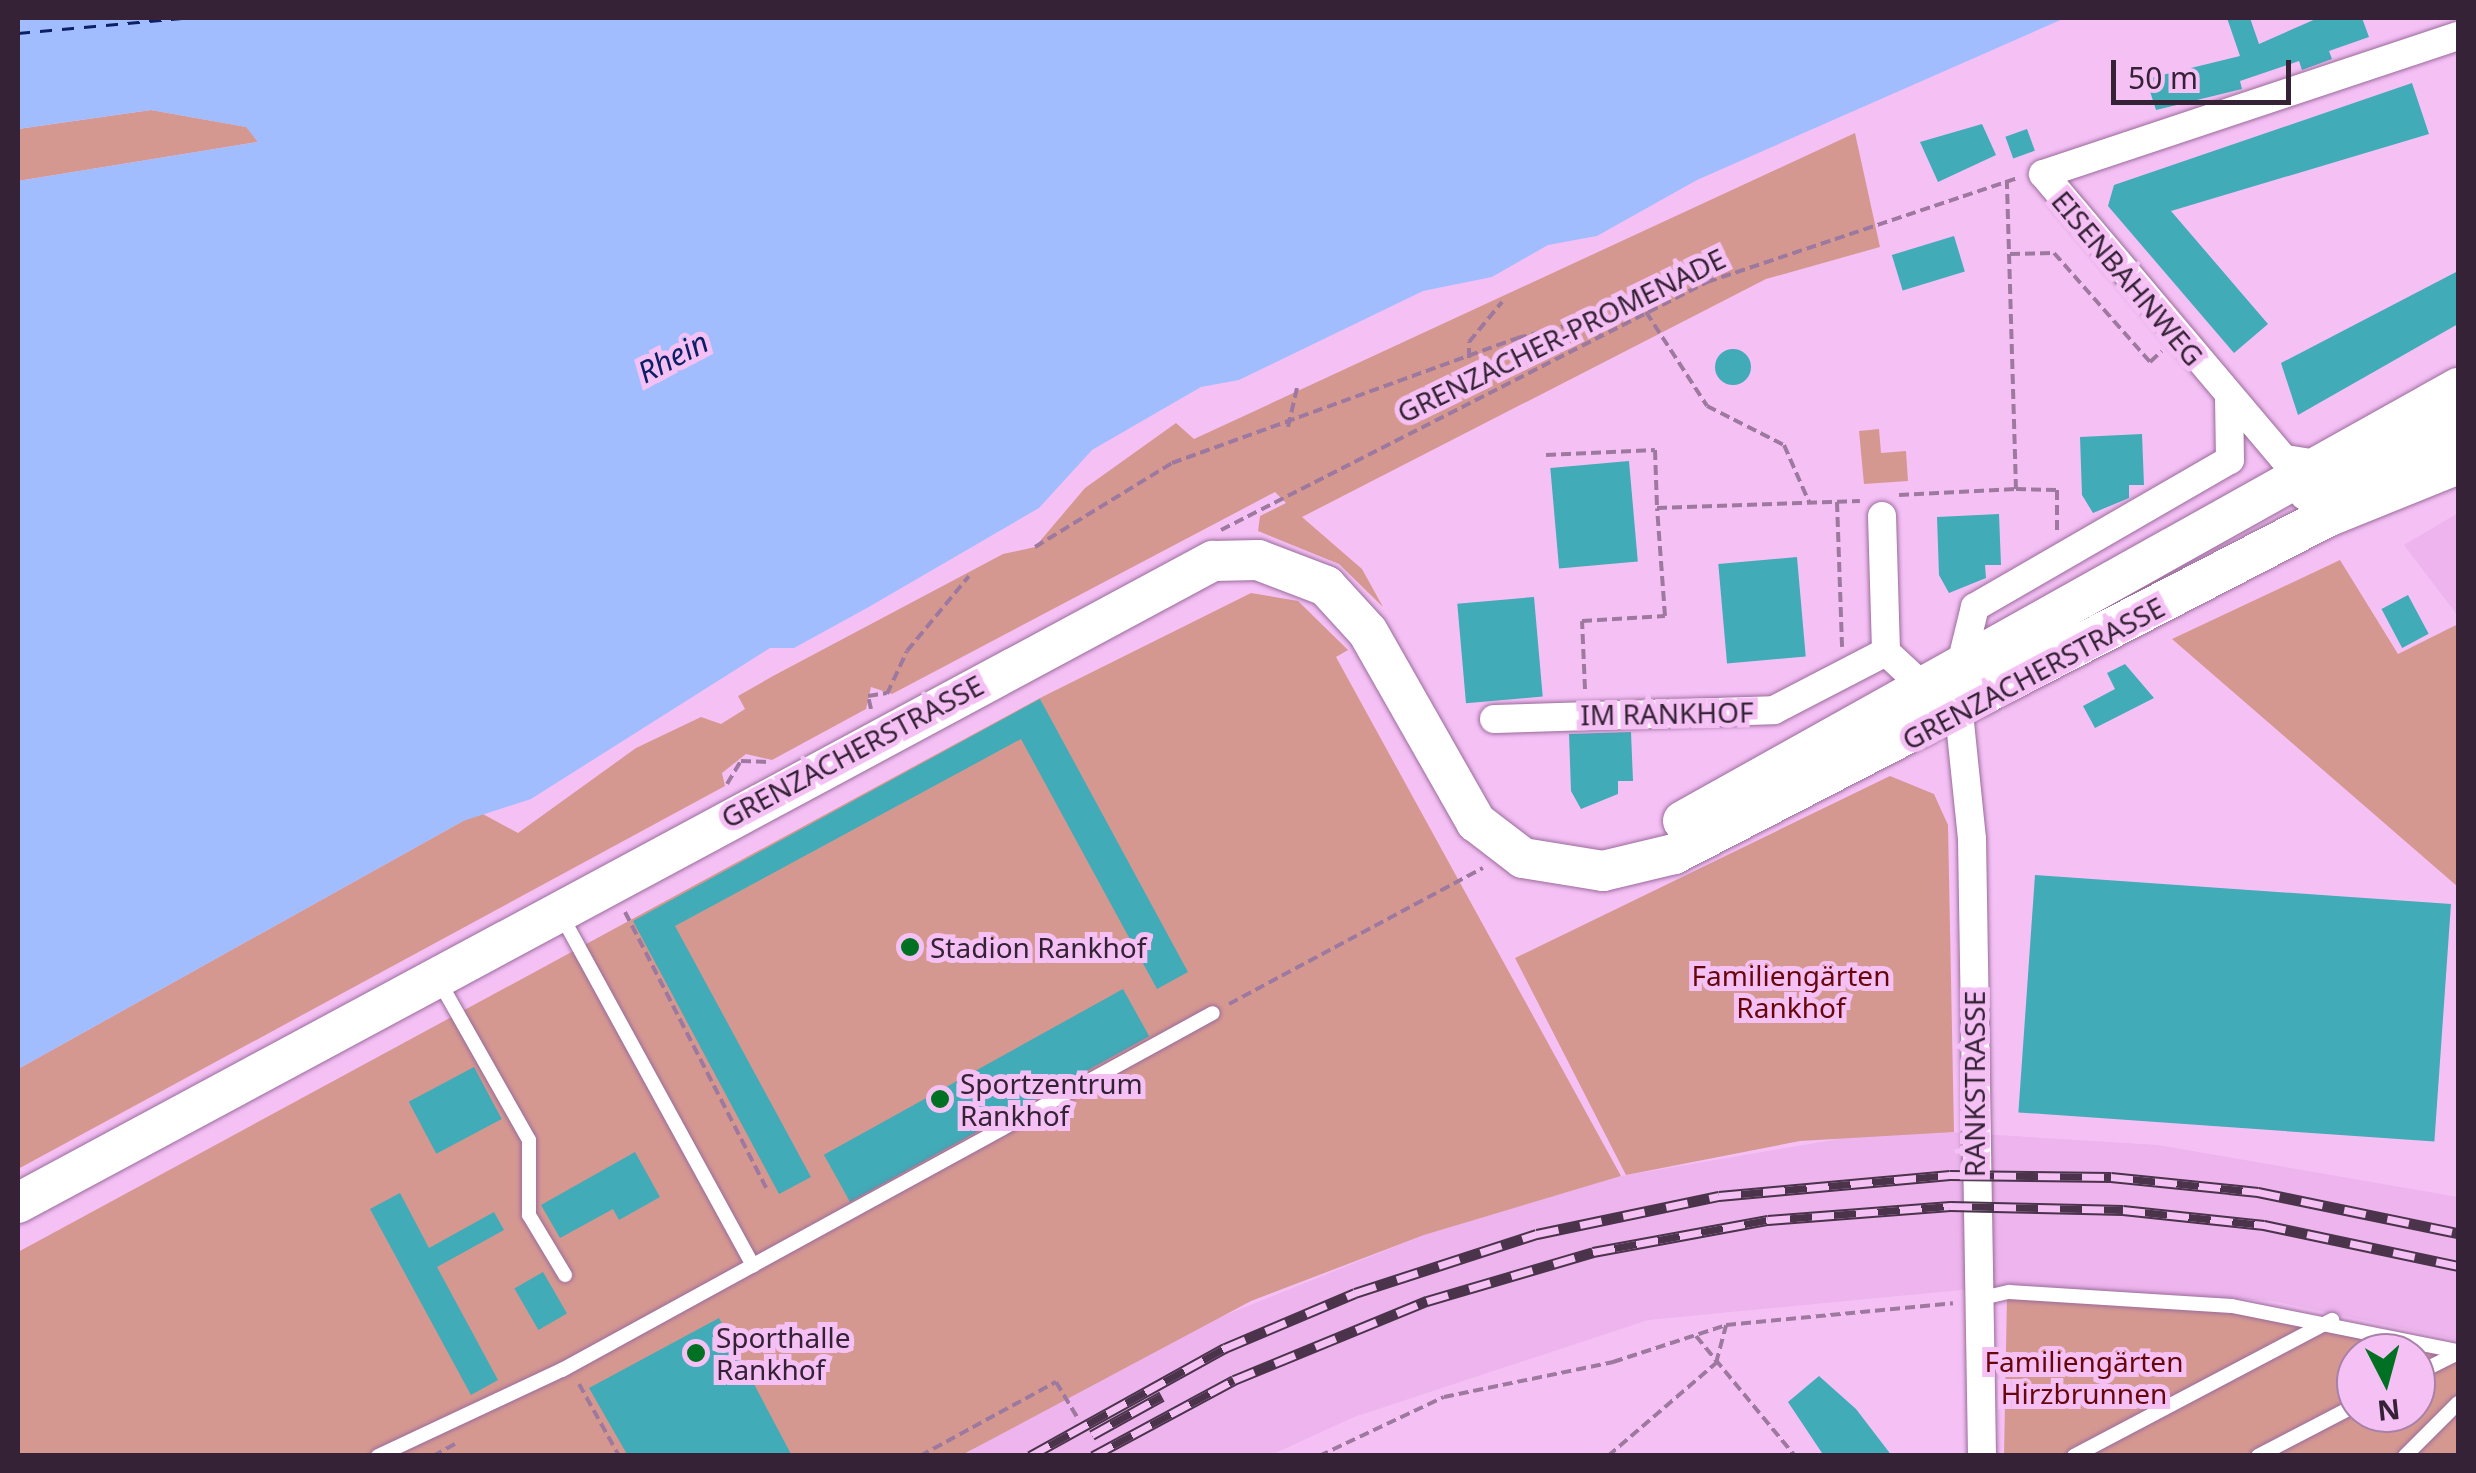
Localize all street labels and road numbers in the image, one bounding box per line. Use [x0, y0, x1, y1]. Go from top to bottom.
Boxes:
street label: EISENBAHNWEG [2045, 184, 2211, 372]
street label: GRENZACHER-PROMENADE [1391, 241, 1731, 429]
street label: GRENZACHERSTRASSE [1896, 590, 2170, 756]
street label: GRENZACHERSTRASSE [715, 668, 989, 834]
street label: IM RANKHOF [1580, 695, 1754, 731]
street label: RANKSTRASSE [1957, 991, 1991, 1177]

